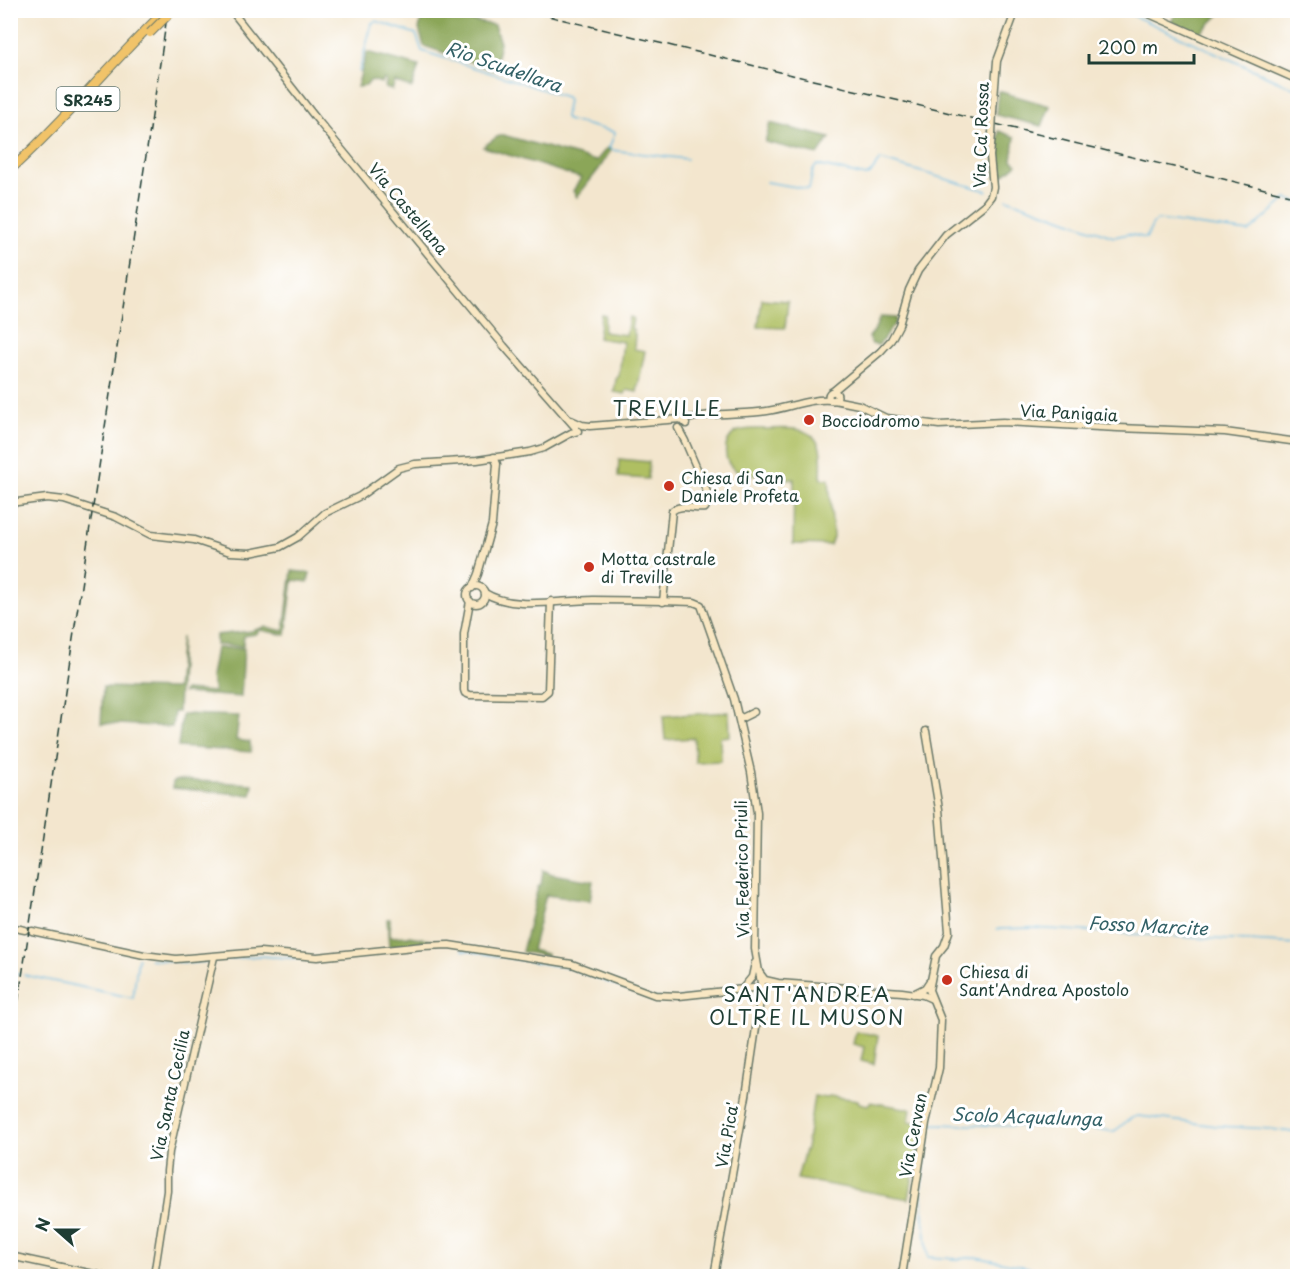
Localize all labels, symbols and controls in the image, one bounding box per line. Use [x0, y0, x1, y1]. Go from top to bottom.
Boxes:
scale bar [1089, 27, 1194, 65]
text: 200 m [1098, 33, 1158, 60]
water label: Rio Scudellara [442, 34, 566, 99]
street label: Via Ca' Rossa [966, 82, 994, 188]
road number: SR245 [56, 87, 119, 111]
street label: Via Castellana [363, 157, 455, 259]
district label: TREVILLE [613, 393, 721, 423]
street label: Via Panigaia [1019, 397, 1119, 427]
place label: Bocciodromo [821, 408, 920, 432]
marker: Bocciodromo [802, 413, 816, 427]
place label: Chiesa di San Daniele Profeta [681, 465, 799, 507]
marker: Chiesa di San Daniele Profeta [662, 479, 676, 493]
place label: Motta castrale di Treville [601, 546, 716, 588]
marker: Motta castrale di Treville [582, 560, 596, 574]
street label: Via Federico Priuli [728, 800, 754, 938]
water label: Fosso Marcite [1088, 908, 1210, 942]
place label: Chiesa di Sant'Andrea Apostolo [959, 959, 1129, 1001]
marker: Chiesa di Sant'Andrea Apostolo [940, 973, 954, 987]
district label: SANT'ANDREA OLTRE IL MUSON [709, 979, 905, 1032]
street label: Via Santa Cecilia [143, 1027, 195, 1163]
street label: Via Cervan [892, 1090, 932, 1180]
street label: Via Pica' [708, 1100, 744, 1170]
water label: Scolo Acqualunga [951, 1100, 1103, 1132]
north arrow [27, 1200, 87, 1260]
text: N [29, 1214, 56, 1234]

